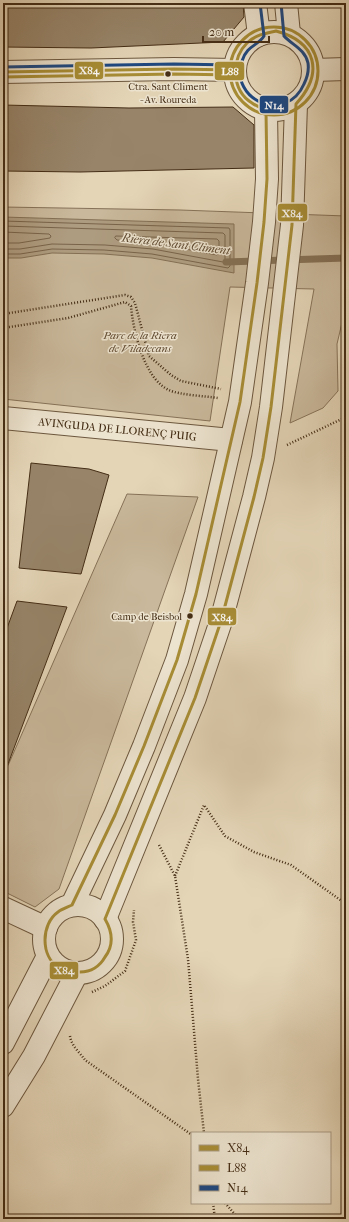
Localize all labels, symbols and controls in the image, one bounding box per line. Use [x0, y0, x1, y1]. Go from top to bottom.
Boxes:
scale bar [203, 18, 269, 44]
text: 20 m [209, 25, 234, 39]
line badge: X84 [74, 61, 104, 80]
line badge: L88 [214, 61, 245, 81]
text: X84 [78, 64, 100, 77]
text: L88 [221, 65, 239, 78]
marker: Ctra. Sant Climent - Av. Roureda [163, 69, 173, 79]
place label: Ctra. Sant Climent - Av. Roureda [128, 81, 208, 106]
line badge: N14 [259, 95, 289, 114]
text: N14 [265, 99, 284, 112]
line badge: X84 [277, 203, 308, 222]
text: X84 [281, 207, 303, 220]
water label: Riera de Sant Climent [120, 230, 232, 258]
park label: Parc de la Riera de Viladecans [102, 329, 177, 355]
street label: AVINGUDA DE LLORENÇ PUIG [37, 415, 198, 444]
line badge: X84 [207, 607, 237, 626]
place label: Camp de Beisbol [111, 611, 182, 623]
marker: Camp de Beisbol [185, 611, 195, 621]
text: X84 [211, 611, 233, 624]
line badge: X84 [49, 961, 79, 980]
text: X84 [53, 964, 75, 977]
legend [191, 1132, 331, 1204]
text: X84 [227, 1141, 250, 1155]
text: L88 [227, 1161, 246, 1175]
text: N14 [227, 1181, 248, 1195]

